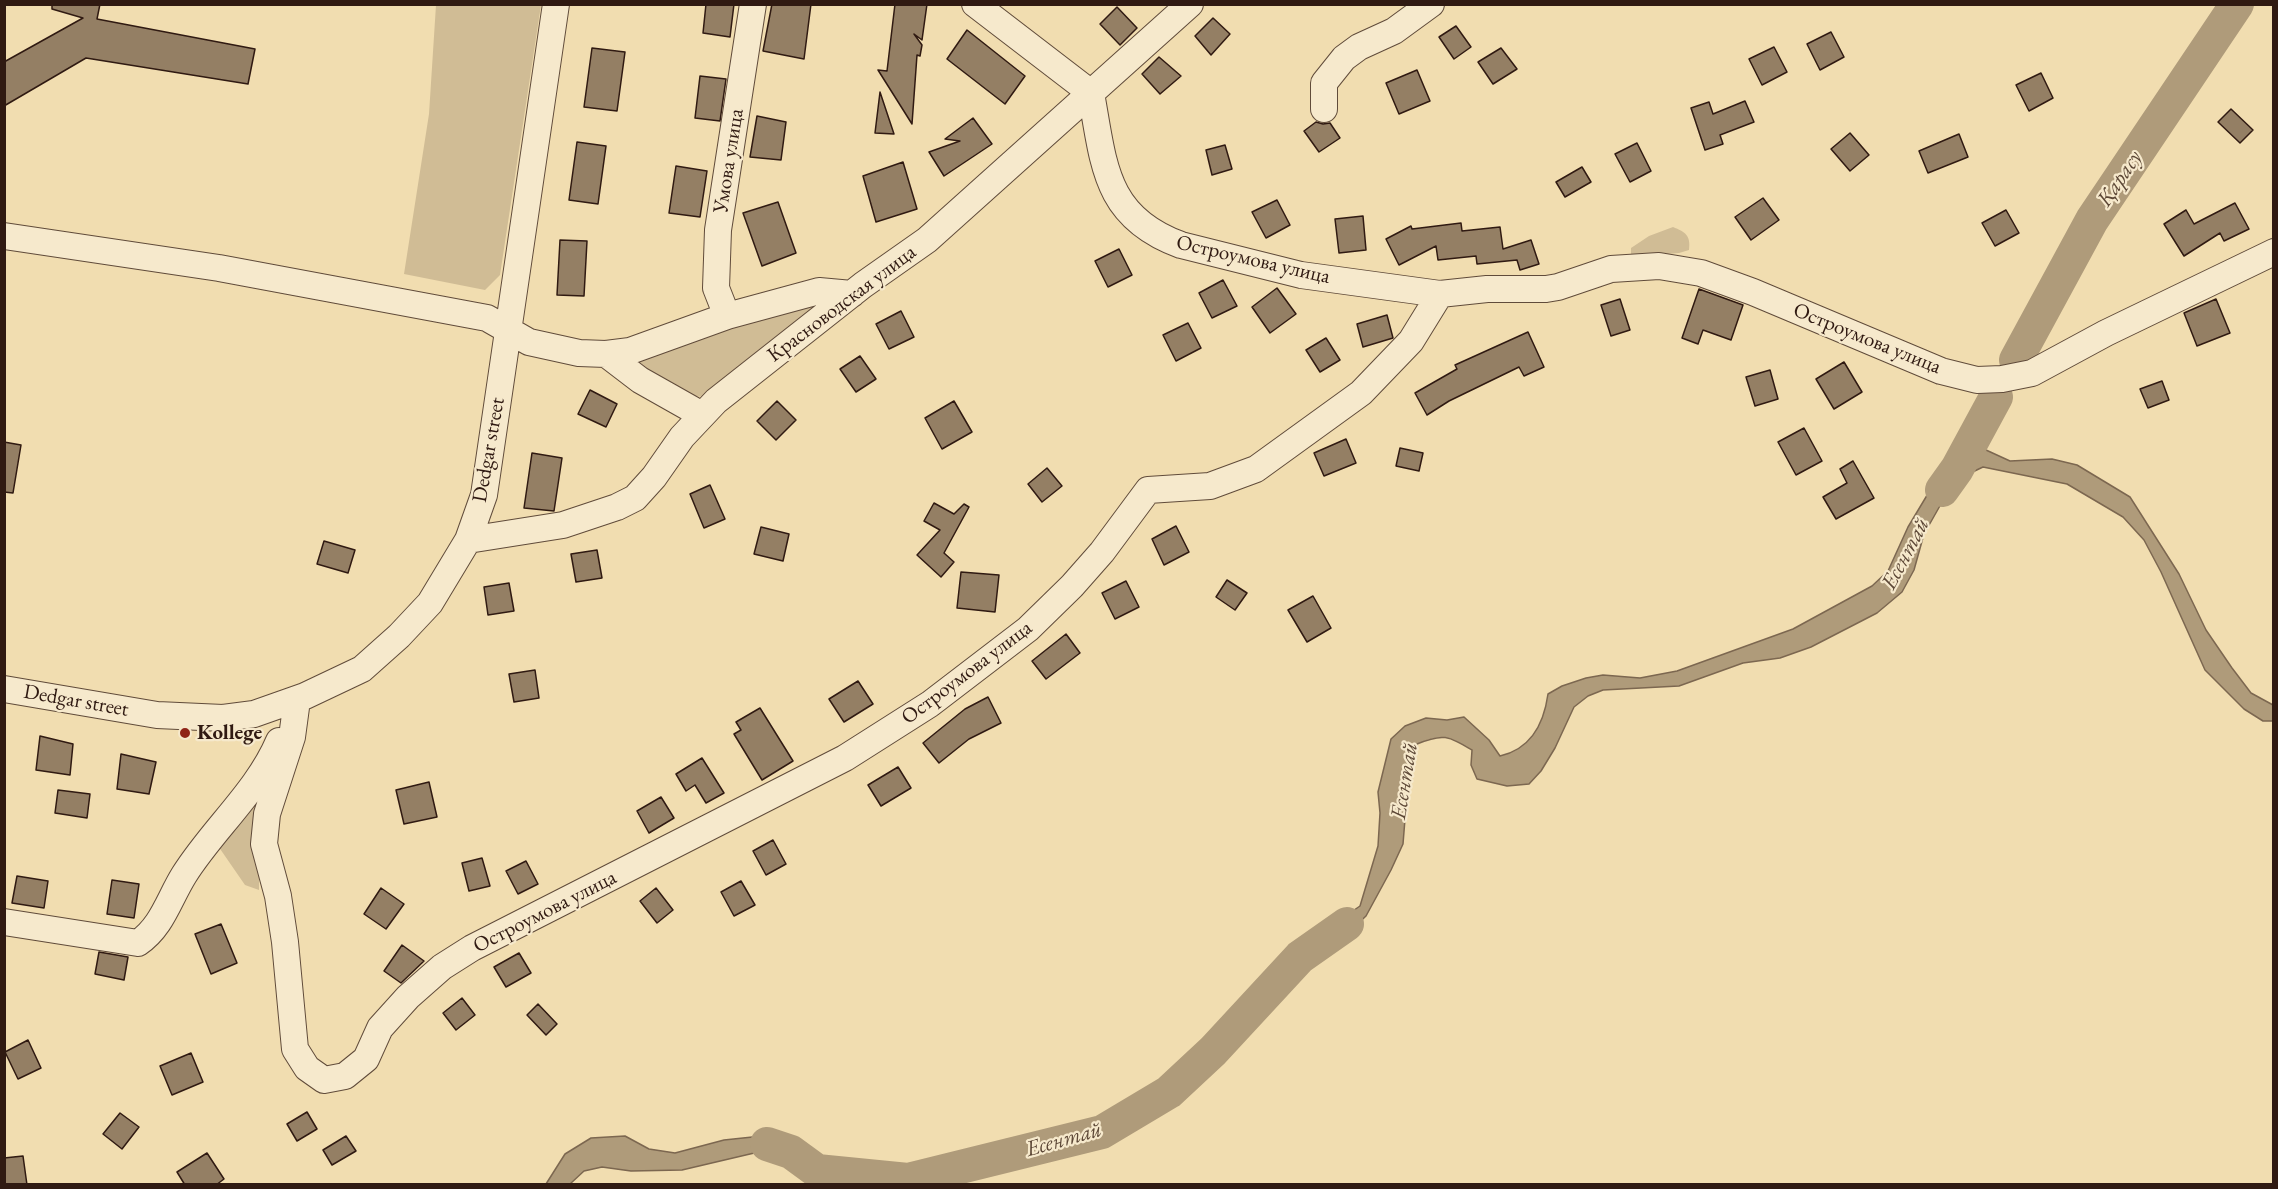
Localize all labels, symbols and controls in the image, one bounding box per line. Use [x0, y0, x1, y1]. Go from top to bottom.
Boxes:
street label: Умова улица [708, 107, 750, 215]
water label: Қарасу [2092, 146, 2148, 212]
street label: Остроумова улица [1174, 230, 1332, 290]
street label: Красноводская улица [763, 240, 921, 368]
street label: Остроумова улица [1789, 298, 1945, 380]
street label: Dedgar street [467, 395, 511, 505]
water label: Есентай [1876, 514, 1936, 594]
street label: Остроумова улица [897, 616, 1037, 730]
street label: Dedgar street [21, 679, 131, 723]
place label: Kollege [197, 720, 262, 746]
marker: Kollege [178, 726, 192, 740]
water label: Есентай [1386, 741, 1424, 821]
street label: Остроумова улица [469, 865, 621, 959]
water label: Есентай [1023, 1117, 1105, 1163]

